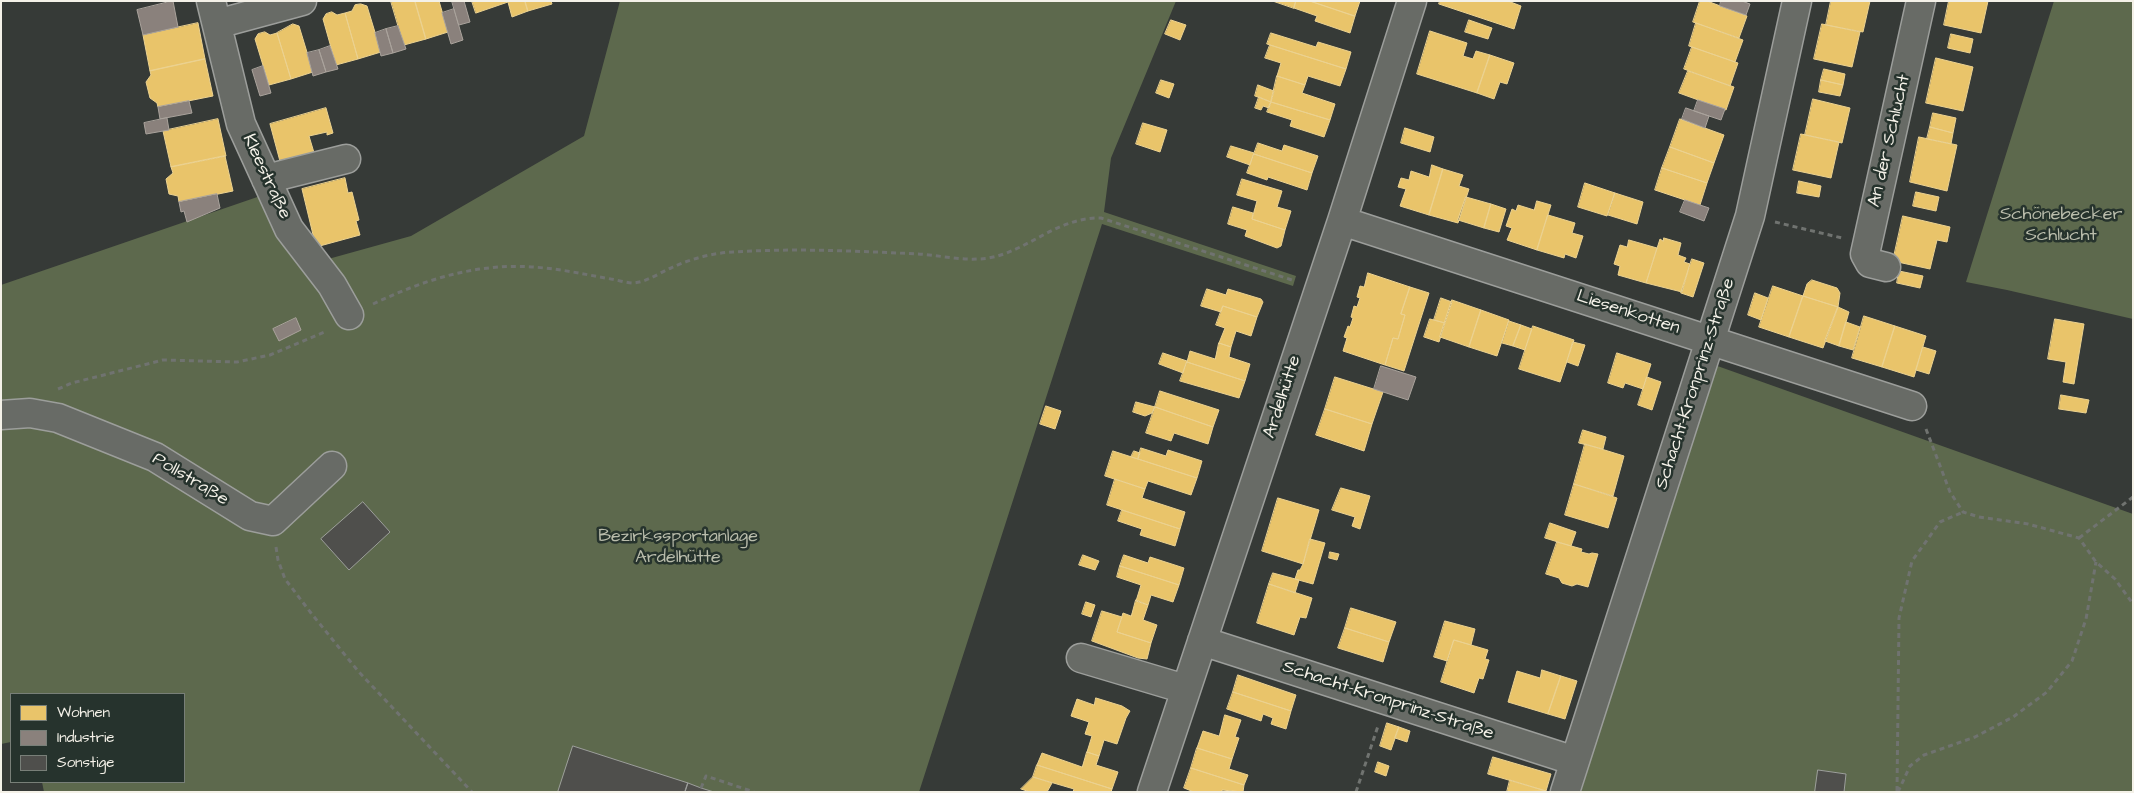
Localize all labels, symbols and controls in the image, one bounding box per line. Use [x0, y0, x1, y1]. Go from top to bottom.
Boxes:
street label: An der Schlucht [1864, 73, 1916, 209]
street label: Kleestraße [237, 131, 295, 223]
park label: Schönebecker Schlucht [2000, 204, 2122, 246]
street label: Schacht-Kronprinz-Straße [1652, 276, 1740, 492]
street label: Liesenkotten [1574, 286, 1682, 340]
street label: Ardelhütte [1260, 353, 1306, 441]
street label: Pollstraße [148, 449, 232, 511]
park label: Bezirkssportanlage Ardelhütte [598, 526, 758, 568]
street label: Schacht-Kronprinz-Straße [1280, 657, 1496, 745]
legend [10, 693, 185, 783]
text: Wohnen [57, 702, 110, 723]
text: Industrie [57, 727, 114, 748]
text: Sonstige [57, 752, 114, 773]

